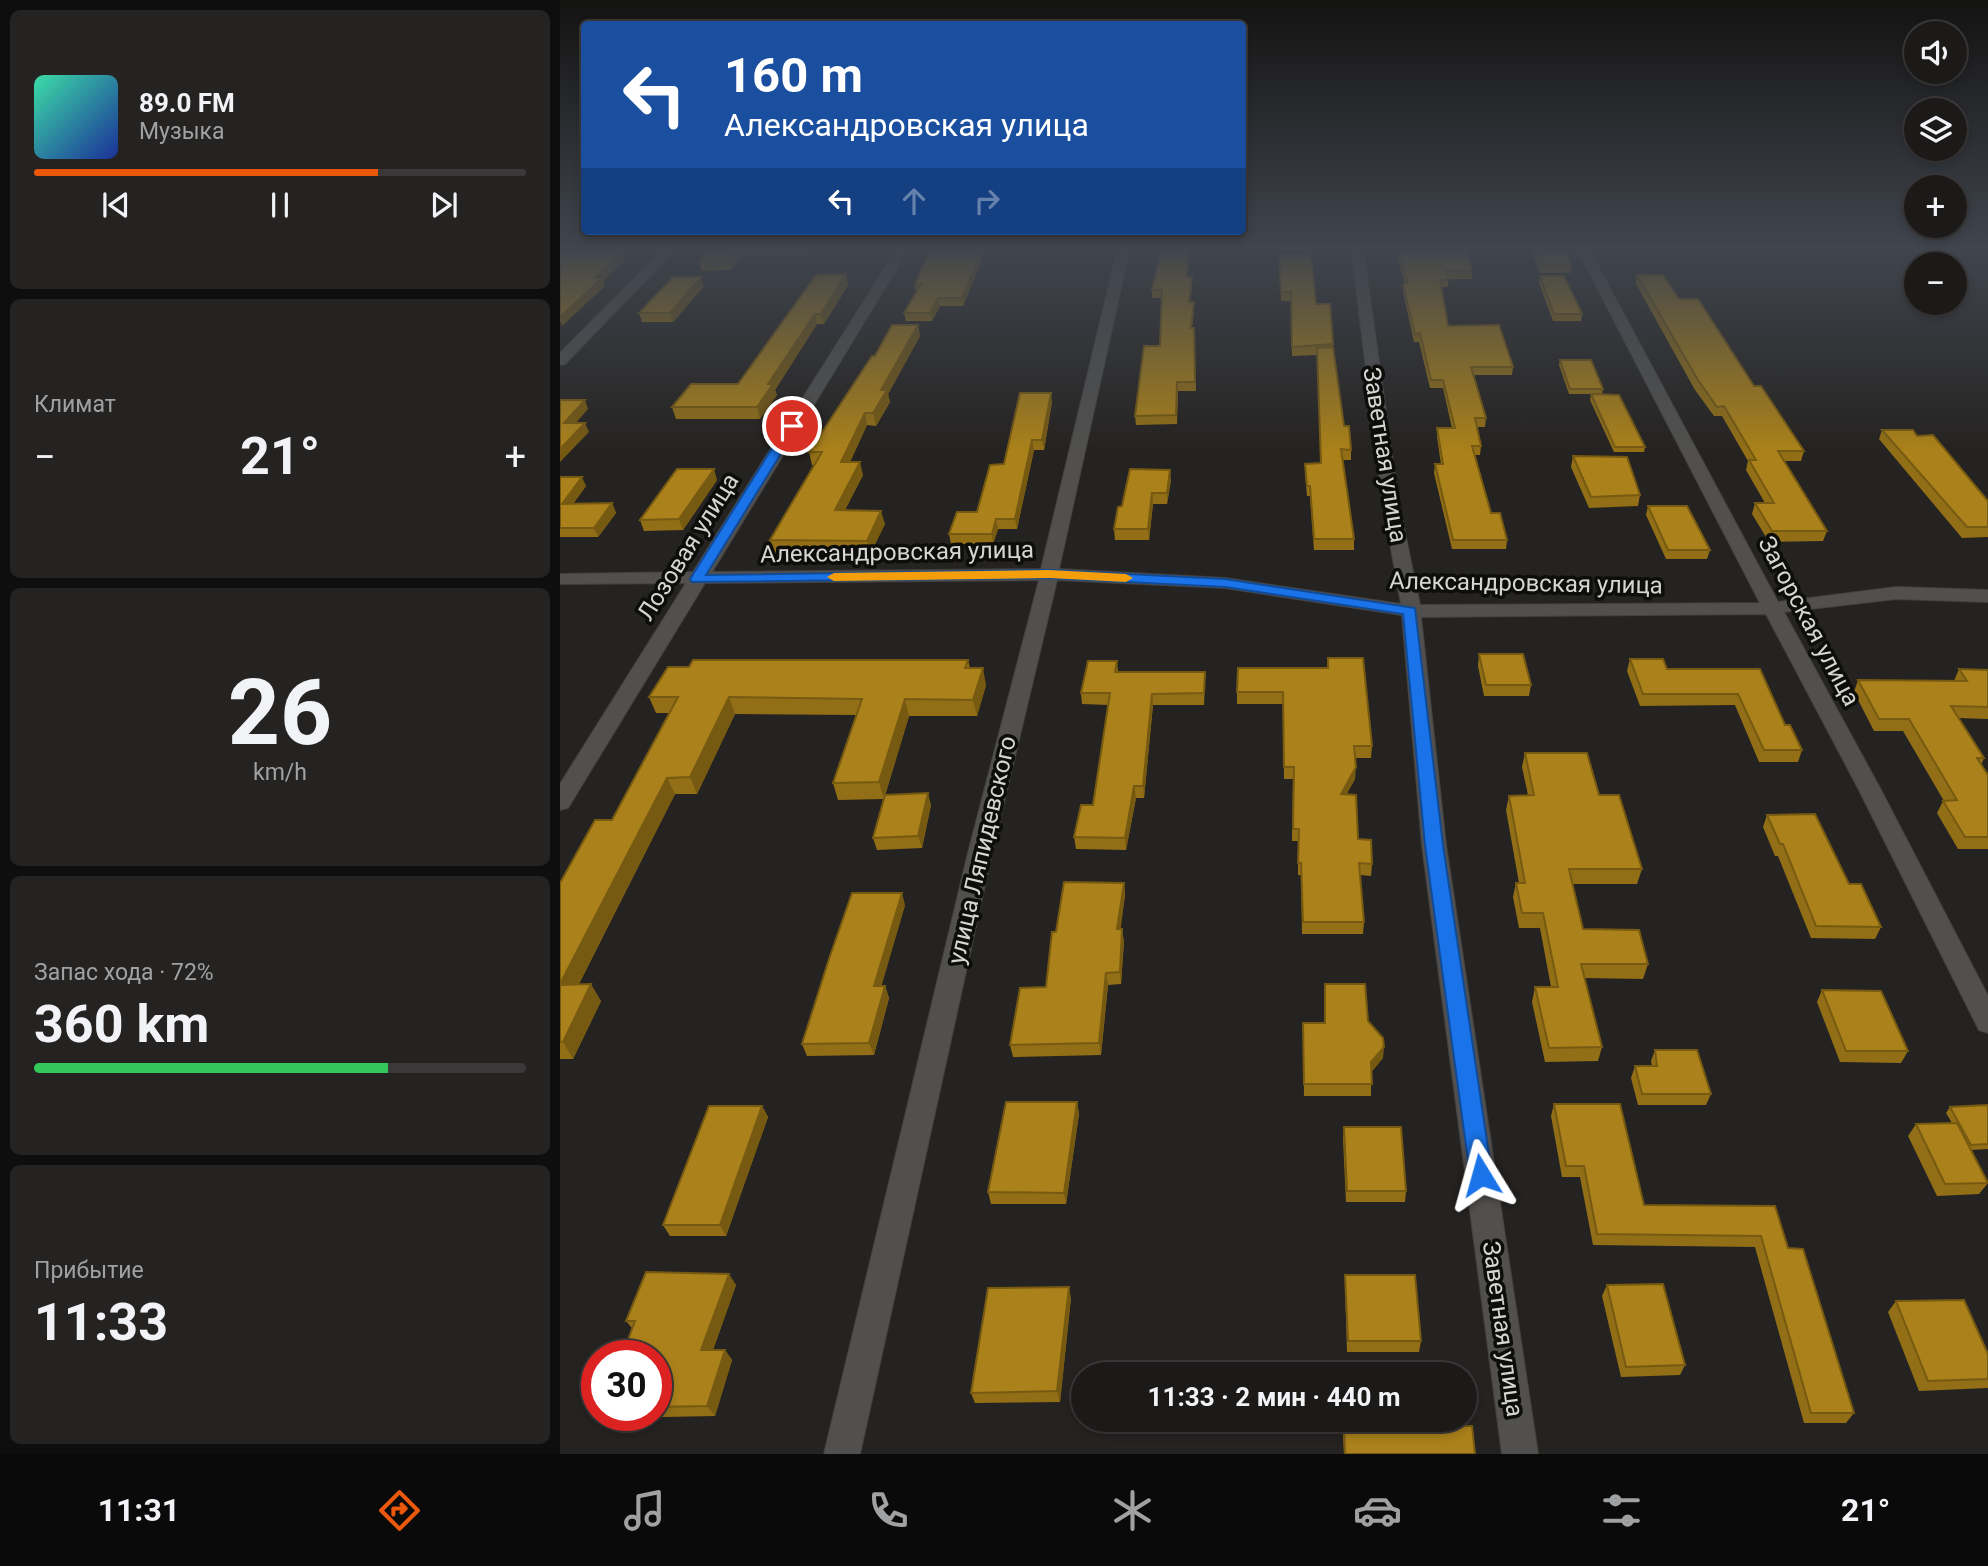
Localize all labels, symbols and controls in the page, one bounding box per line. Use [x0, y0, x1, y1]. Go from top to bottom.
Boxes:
map controls [1904, 21, 1967, 315]
button: sound [1904, 21, 1967, 84]
text: 160 m [724, 47, 863, 104]
icon: left [609, 49, 700, 140]
text: 89.0 FM [139, 88, 235, 118]
button: layers [1904, 98, 1967, 161]
text: Александровская улица [724, 106, 1089, 144]
text: Музыка [139, 118, 224, 145]
button: + [1904, 175, 1967, 238]
icon: left [822, 182, 860, 220]
icon: ahead [895, 182, 933, 220]
icon: right [968, 182, 1006, 220]
icon: previous [97, 186, 135, 224]
icon: pause [261, 186, 299, 224]
icon: next [425, 186, 463, 224]
button: − [1904, 252, 1967, 315]
street label: Заветная улица [1357, 365, 1413, 545]
text: Климат [34, 391, 116, 418]
pin [762, 396, 822, 456]
icon: arrive [773, 407, 811, 445]
text: 21° [240, 426, 320, 487]
text: − [34, 435, 56, 479]
text: + [504, 435, 526, 479]
street label: Лозовая улица [632, 468, 744, 626]
street label: Загорская улица [1753, 531, 1865, 711]
street label: Александровская улица [760, 536, 1034, 568]
street label: Александровская улица [1389, 567, 1663, 599]
text: 26 [228, 660, 332, 766]
street label: улица Ляпидевского [942, 733, 1022, 967]
text: km/h [253, 759, 307, 786]
text: Запас хода · 72% [34, 959, 214, 986]
text: 360 km [34, 994, 209, 1055]
position arrow [1444, 1138, 1518, 1212]
street label: Заветная улица [1477, 1239, 1529, 1419]
text: Прибытие [34, 1257, 144, 1284]
text: 11:33 [34, 1292, 168, 1353]
speed limit sign: 30 [581, 1340, 672, 1431]
text: 11:33 · 2 мин · 440 m [1148, 1382, 1400, 1412]
icon: directions [375, 1486, 424, 1535]
icon: music [620, 1486, 669, 1535]
icon: phone [864, 1486, 913, 1535]
icon: climate [1108, 1486, 1157, 1535]
icon: car [1353, 1486, 1402, 1535]
icon: filters [1597, 1486, 1646, 1535]
text: 11:31 [98, 1491, 180, 1529]
text: 21° [1841, 1491, 1890, 1529]

